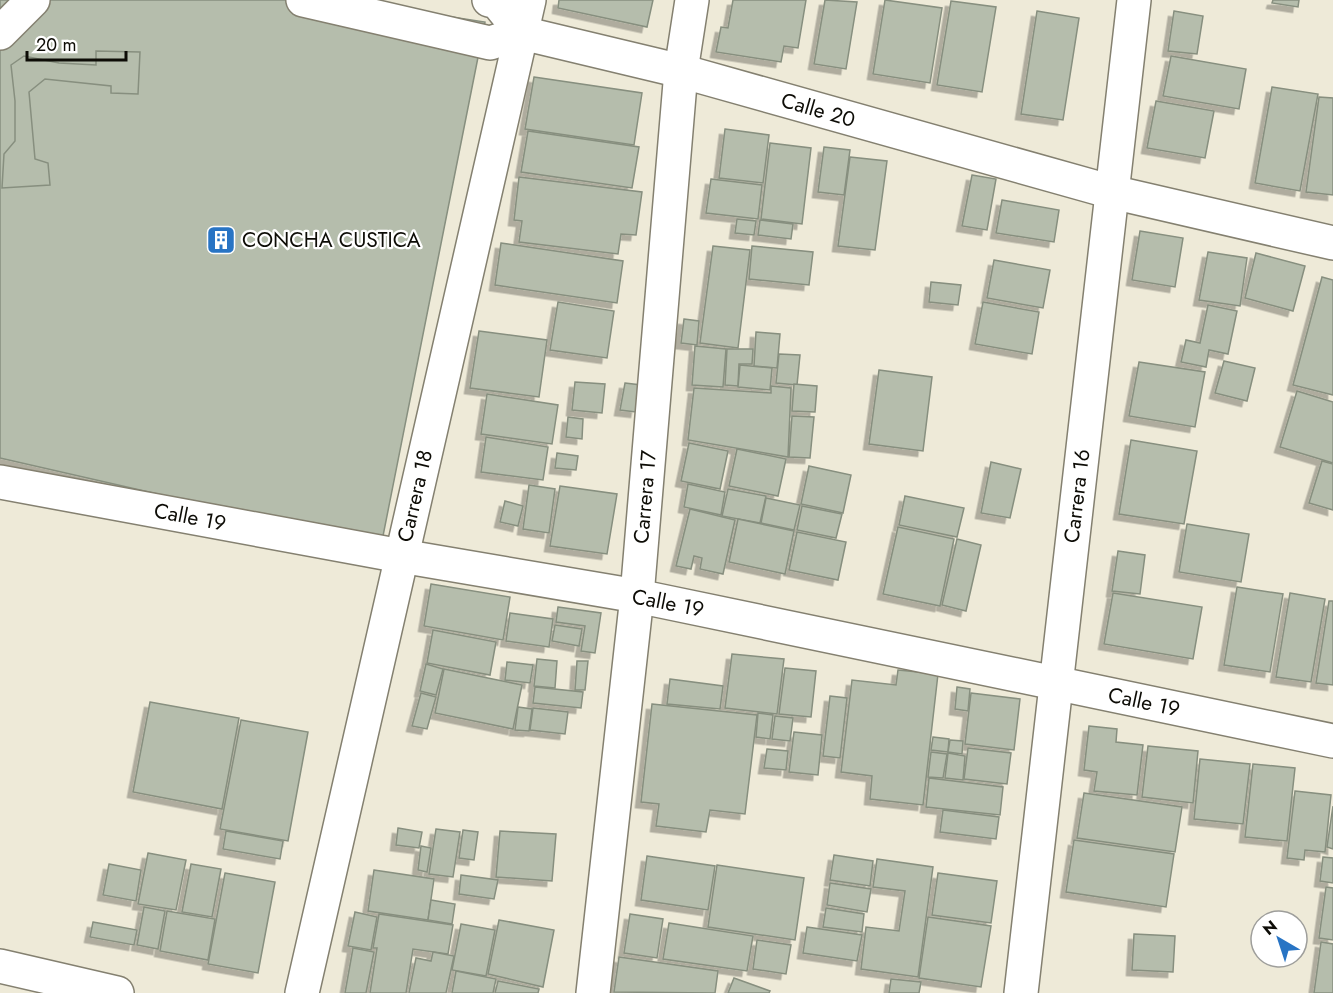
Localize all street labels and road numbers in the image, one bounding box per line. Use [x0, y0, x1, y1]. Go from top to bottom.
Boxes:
street label: Calle 20 [777, 85, 859, 135]
street label: Carrera 18 [390, 447, 440, 545]
street label: Carrera 16 [1056, 447, 1098, 545]
street label: Carrera 17 [626, 449, 664, 545]
street label: Calle 19 [151, 495, 229, 539]
street label: Calle 19 [629, 581, 707, 625]
street label: Calle 19 [1105, 680, 1183, 724]

